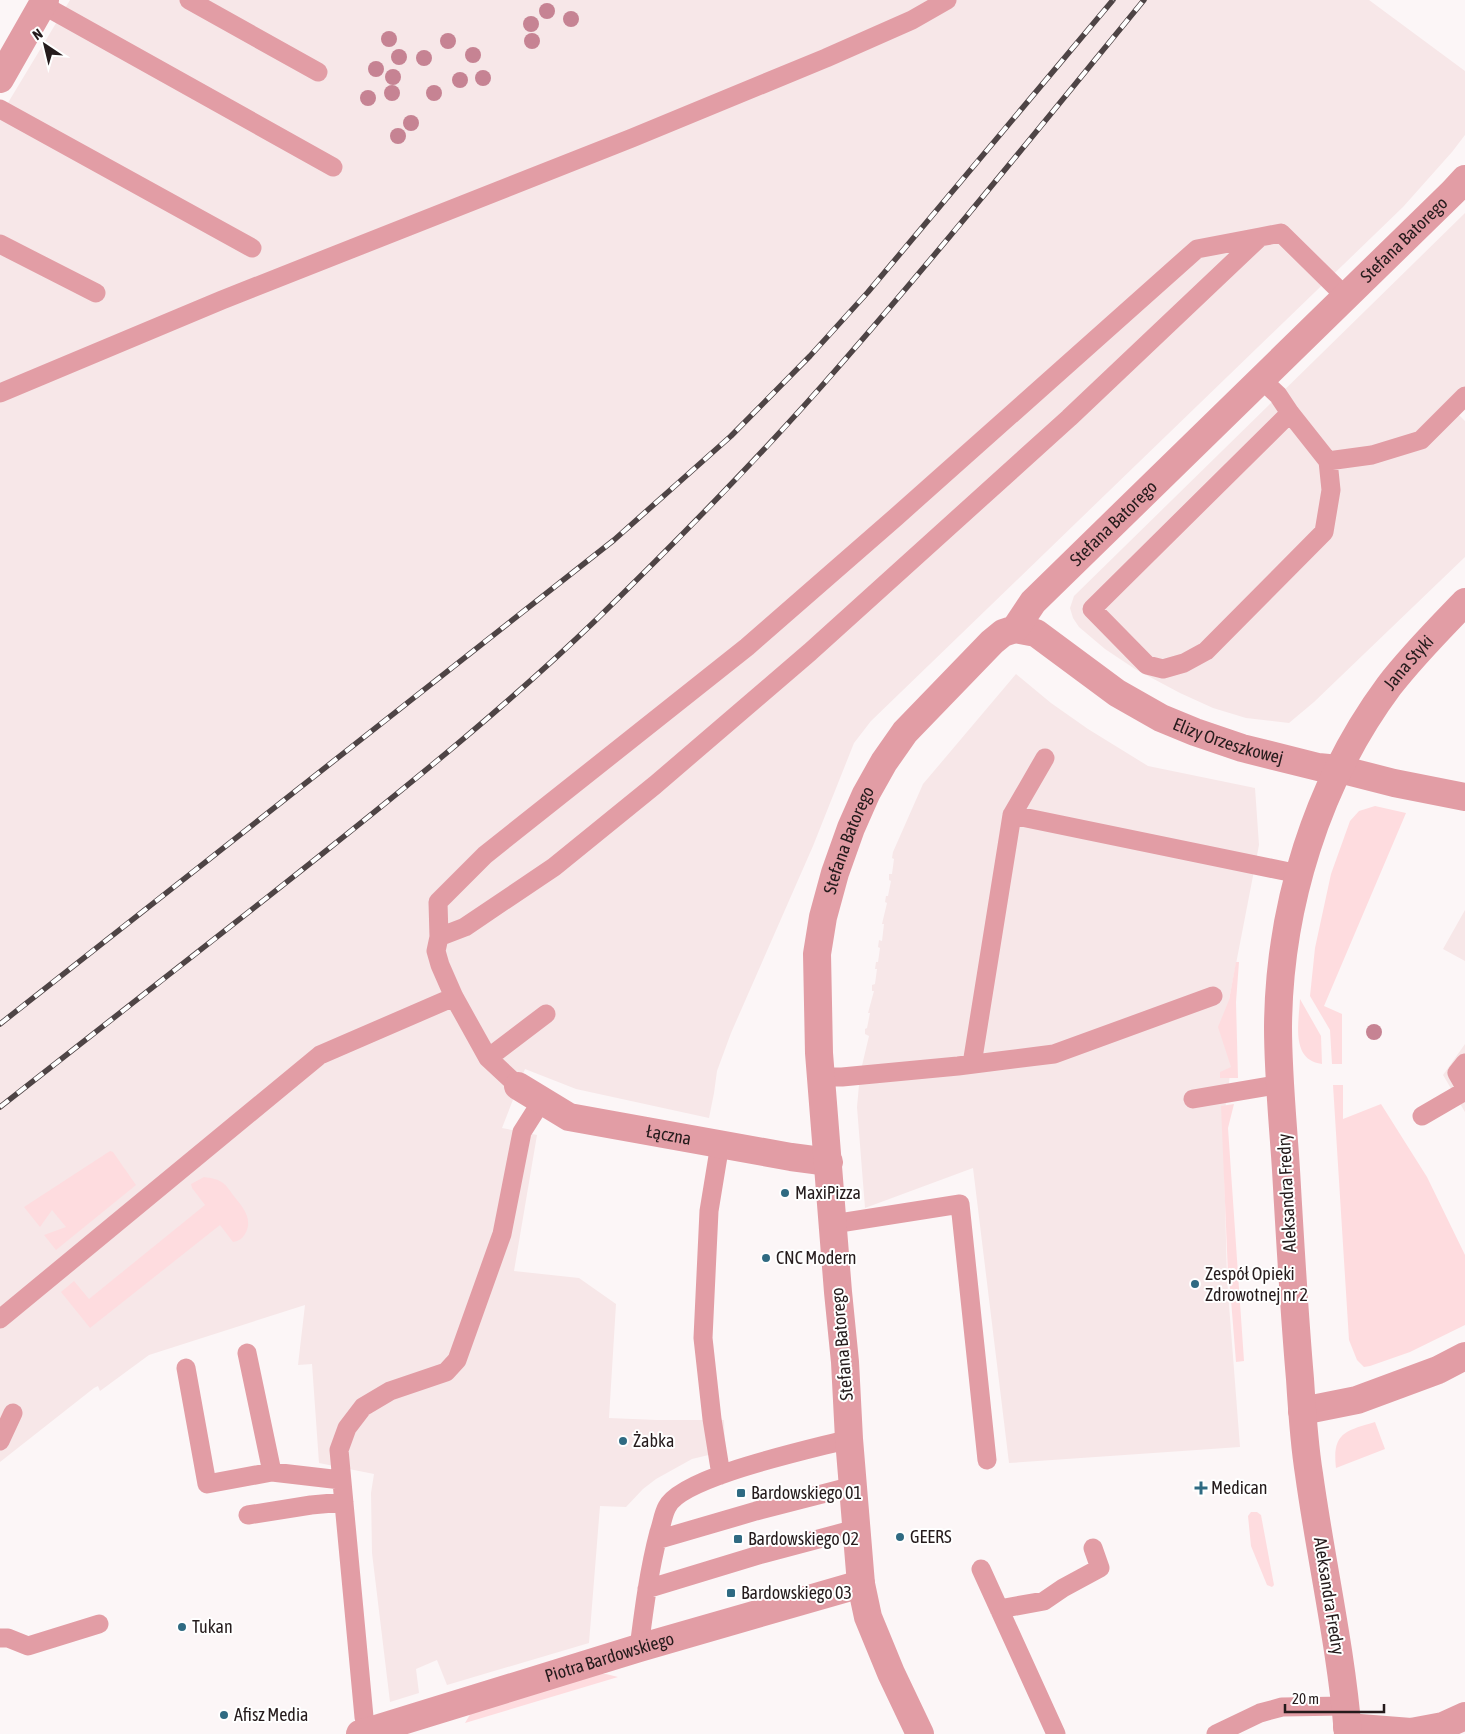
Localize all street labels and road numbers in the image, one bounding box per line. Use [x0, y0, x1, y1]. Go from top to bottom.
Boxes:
street label: Stefana Batorego [1356, 192, 1452, 287]
street label: Stefana Batorego [1065, 476, 1161, 570]
street label: Jana Styki [1379, 631, 1438, 694]
street label: Elizy Orzeszkowej [1170, 713, 1286, 768]
street label: Stefana Batorego [819, 782, 878, 896]
street label: Łączna [644, 1120, 693, 1149]
street label: Aleksandra Fredry [1273, 1133, 1300, 1253]
street label: Stefana Batorego [826, 1287, 857, 1401]
street label: Aleksandra Fredry [1310, 1536, 1349, 1656]
street label: Piotra Bardowskiego [542, 1627, 676, 1686]

